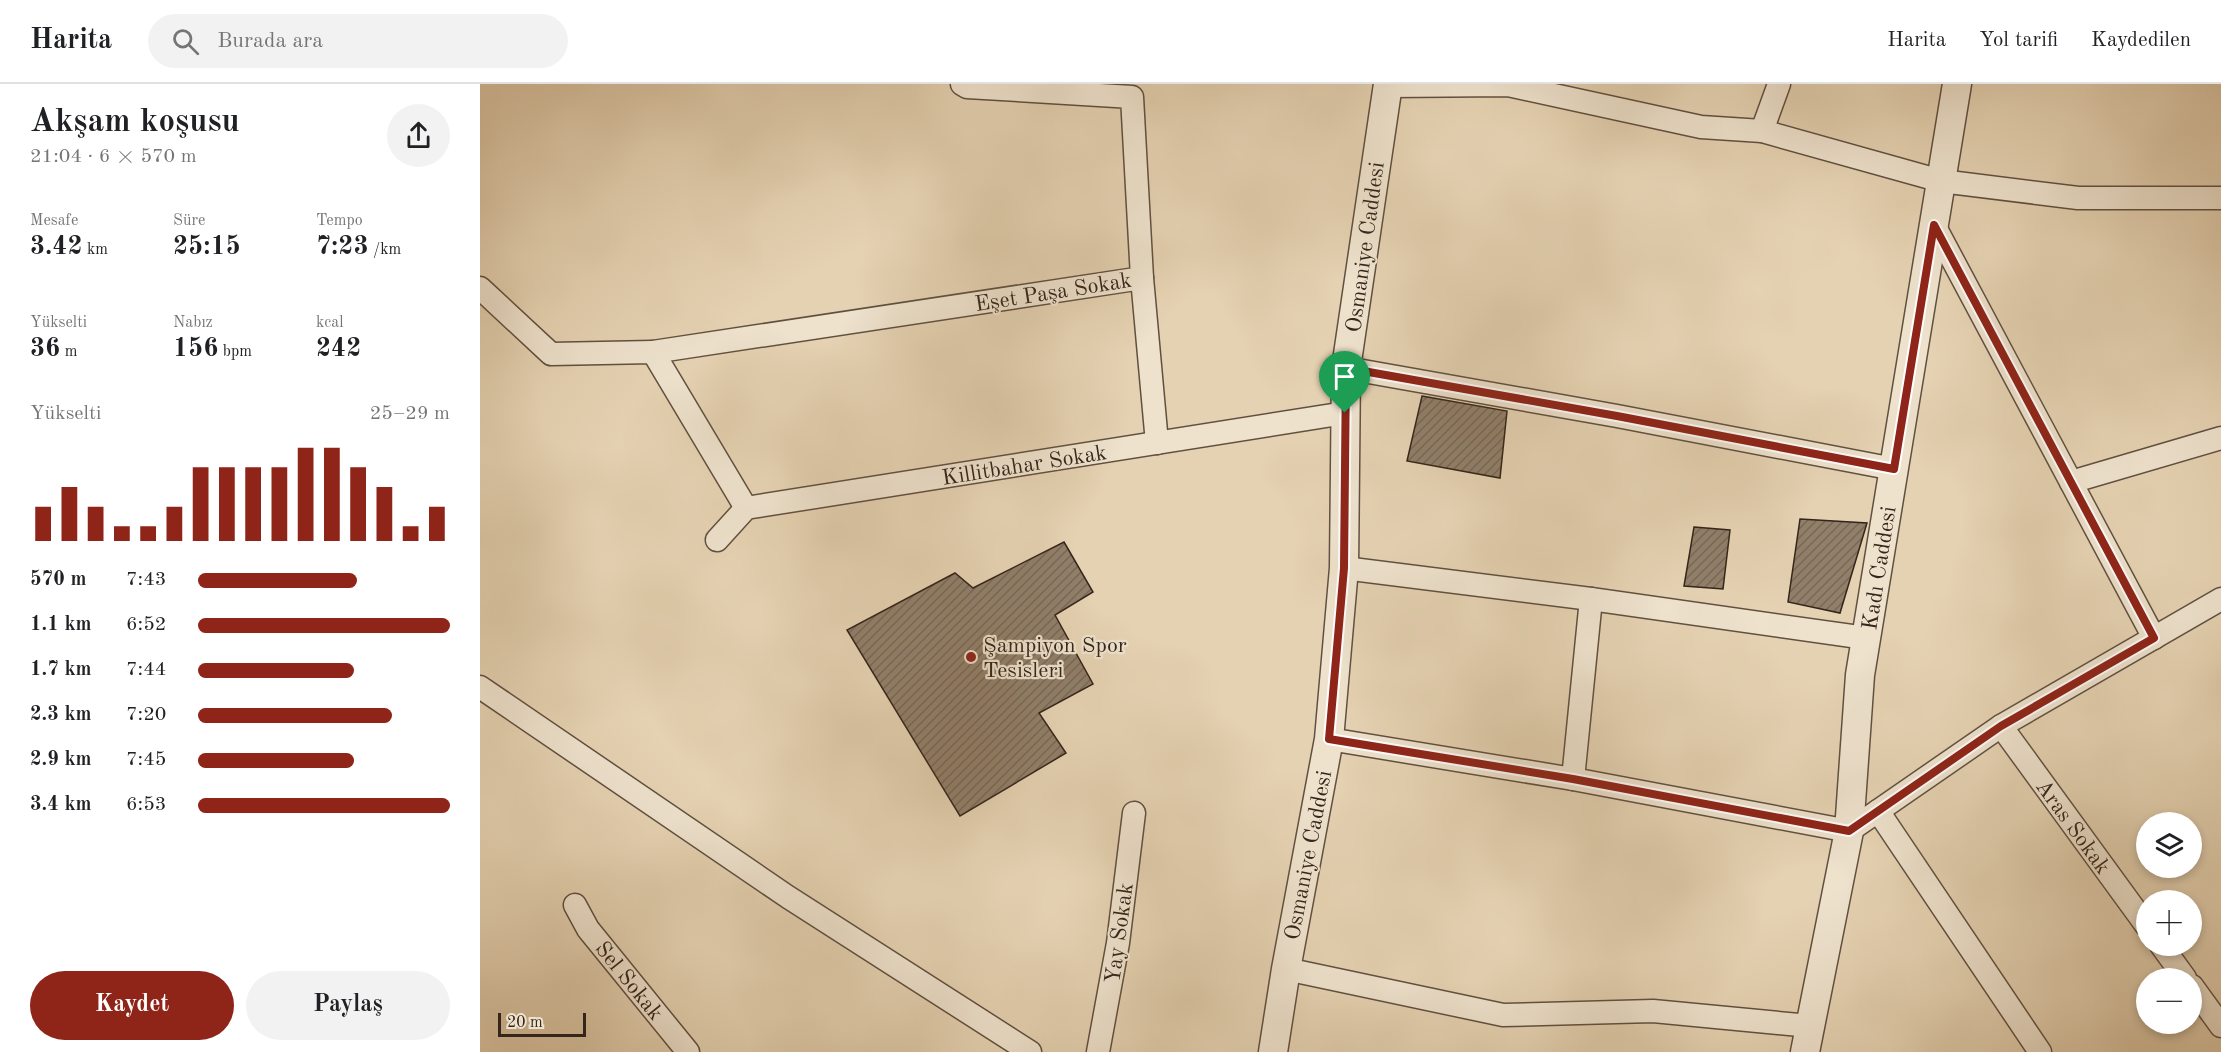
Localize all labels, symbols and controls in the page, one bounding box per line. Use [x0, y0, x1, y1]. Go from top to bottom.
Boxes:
search box [148, 14, 568, 68]
icon: search [169, 25, 202, 58]
text: Harita [30, 27, 112, 55]
text: Burada ara [217, 30, 323, 52]
text: Harita [1887, 30, 1946, 51]
text: Yol tarifi [1979, 30, 2058, 51]
text: Kaydedilen [2091, 30, 2191, 51]
button: share [387, 104, 450, 167]
text: Akşam koşusu [30, 106, 240, 139]
text: 21:04 · 6 × 570 m [30, 147, 197, 167]
street label: Osmaniye Caddesi [1343, 160, 1389, 334]
text: Mesafe [30, 213, 78, 229]
text: Süre [173, 213, 205, 229]
text: Tempo [316, 213, 363, 229]
text: 3.42 [30, 234, 83, 260]
text: 25:15 [173, 234, 241, 260]
text: 7:23 [316, 234, 369, 260]
text: km [83, 242, 108, 258]
text: /km [369, 242, 401, 258]
street label: Eşet Paşa Sokak [973, 270, 1133, 316]
text: Yükselti [30, 315, 87, 331]
text: Nabız [173, 315, 213, 331]
text: kcal [316, 315, 344, 331]
text: 36 [30, 336, 60, 362]
text: 156 [173, 336, 218, 362]
text: 242 [316, 336, 361, 362]
text: m [60, 344, 77, 360]
text: bpm [218, 344, 252, 360]
pin [1319, 351, 1370, 413]
icon: arrive [1328, 360, 1361, 393]
text: Yükselti [30, 404, 101, 424]
text: 25–29 m [370, 404, 450, 424]
street label: Killitbahar Sokak [940, 442, 1108, 490]
street label: Kadı Caddesi [1859, 505, 1901, 632]
text: 570 m [30, 570, 86, 590]
text: 7:43 [126, 570, 166, 590]
text: 1.1 km [30, 615, 92, 635]
text: 6:52 [126, 615, 166, 635]
place label: Şampiyon Spor Tesisleri [983, 635, 1127, 682]
marker: Şampiyon Spor Tesisleri [964, 650, 978, 664]
text: 1.7 km [30, 660, 92, 680]
text: 7:44 [126, 660, 166, 680]
text: 2.3 km [30, 705, 92, 725]
text: 7:20 [126, 705, 166, 725]
text: 2.9 km [30, 750, 92, 770]
text: 7:45 [126, 750, 166, 770]
street label: Osmaniye Caddesi [1282, 769, 1336, 942]
street label: Aras Sokak [2031, 776, 2114, 878]
text: 3.4 km [30, 795, 92, 815]
text: 6:53 [126, 795, 166, 815]
map controls [2136, 812, 2202, 1034]
button: layers [2136, 812, 2202, 878]
street label: Yay Sokak [1102, 882, 1138, 985]
button: + [2136, 890, 2202, 956]
street label: Sel Sokak [590, 938, 667, 1025]
button: − [2136, 968, 2202, 1034]
button: Kaydet [30, 971, 234, 1040]
button: Paylaş [246, 971, 450, 1040]
scale bar [498, 1010, 586, 1038]
text: 20 m [507, 1015, 543, 1031]

